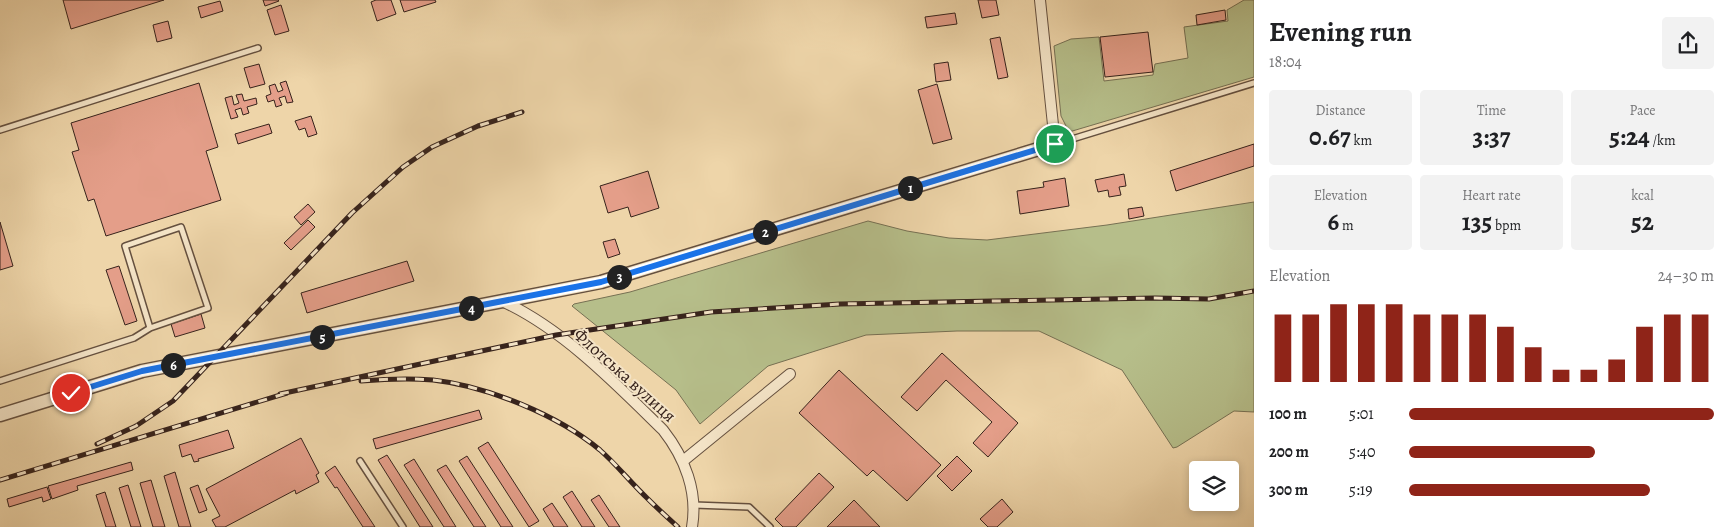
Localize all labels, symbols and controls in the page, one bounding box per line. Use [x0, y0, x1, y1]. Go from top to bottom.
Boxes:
text: Evening run [1269, 13, 1412, 51]
button: share [1662, 17, 1714, 69]
text: 18:04 [1269, 51, 1302, 73]
text: Distance [1315, 101, 1366, 120]
text: Time [1477, 101, 1506, 120]
text: Pace [1630, 101, 1655, 120]
text: 0.67 [1309, 120, 1351, 154]
text: 3:37 [1472, 120, 1511, 154]
text: 5:24 [1609, 120, 1650, 154]
pin [1034, 123, 1076, 165]
icon: arrive [1041, 130, 1069, 158]
text: km [1351, 131, 1372, 150]
text: /km [1650, 131, 1676, 150]
pin: 1 [898, 176, 922, 200]
text: 1 [908, 179, 913, 198]
text: Elevation [1314, 186, 1367, 205]
text: Heart rate [1462, 186, 1521, 205]
text: kcal [1631, 186, 1654, 205]
text: 6 [1327, 205, 1339, 239]
text: 135 [1462, 205, 1492, 239]
text: 52 [1631, 205, 1654, 239]
text: m [1339, 216, 1354, 235]
text: bpm [1492, 216, 1521, 235]
pin: 2 [752, 220, 778, 244]
text: 2 [762, 223, 769, 242]
pin: 3 [606, 264, 632, 290]
text: Elevation [1269, 265, 1330, 287]
text: 24–30 m [1658, 265, 1714, 287]
text: 3 [616, 268, 623, 287]
pin: 4 [458, 296, 484, 320]
text: 4 [468, 299, 475, 318]
street label: Флотська вулиця [569, 323, 681, 427]
pin: 5 [310, 324, 334, 350]
text: 5 [320, 328, 325, 347]
pin: 6 [160, 352, 186, 378]
text: 6 [170, 356, 177, 375]
pin [50, 372, 92, 414]
icon: check [57, 379, 85, 407]
text: 100 m [1269, 403, 1307, 425]
text: 5:01 [1349, 403, 1374, 425]
text: 200 m [1269, 441, 1309, 463]
text: 5:40 [1349, 441, 1375, 463]
map controls [1189, 461, 1239, 511]
button: layers [1189, 461, 1239, 511]
text: 300 m [1269, 479, 1308, 501]
text: 5:19 [1349, 479, 1372, 501]

